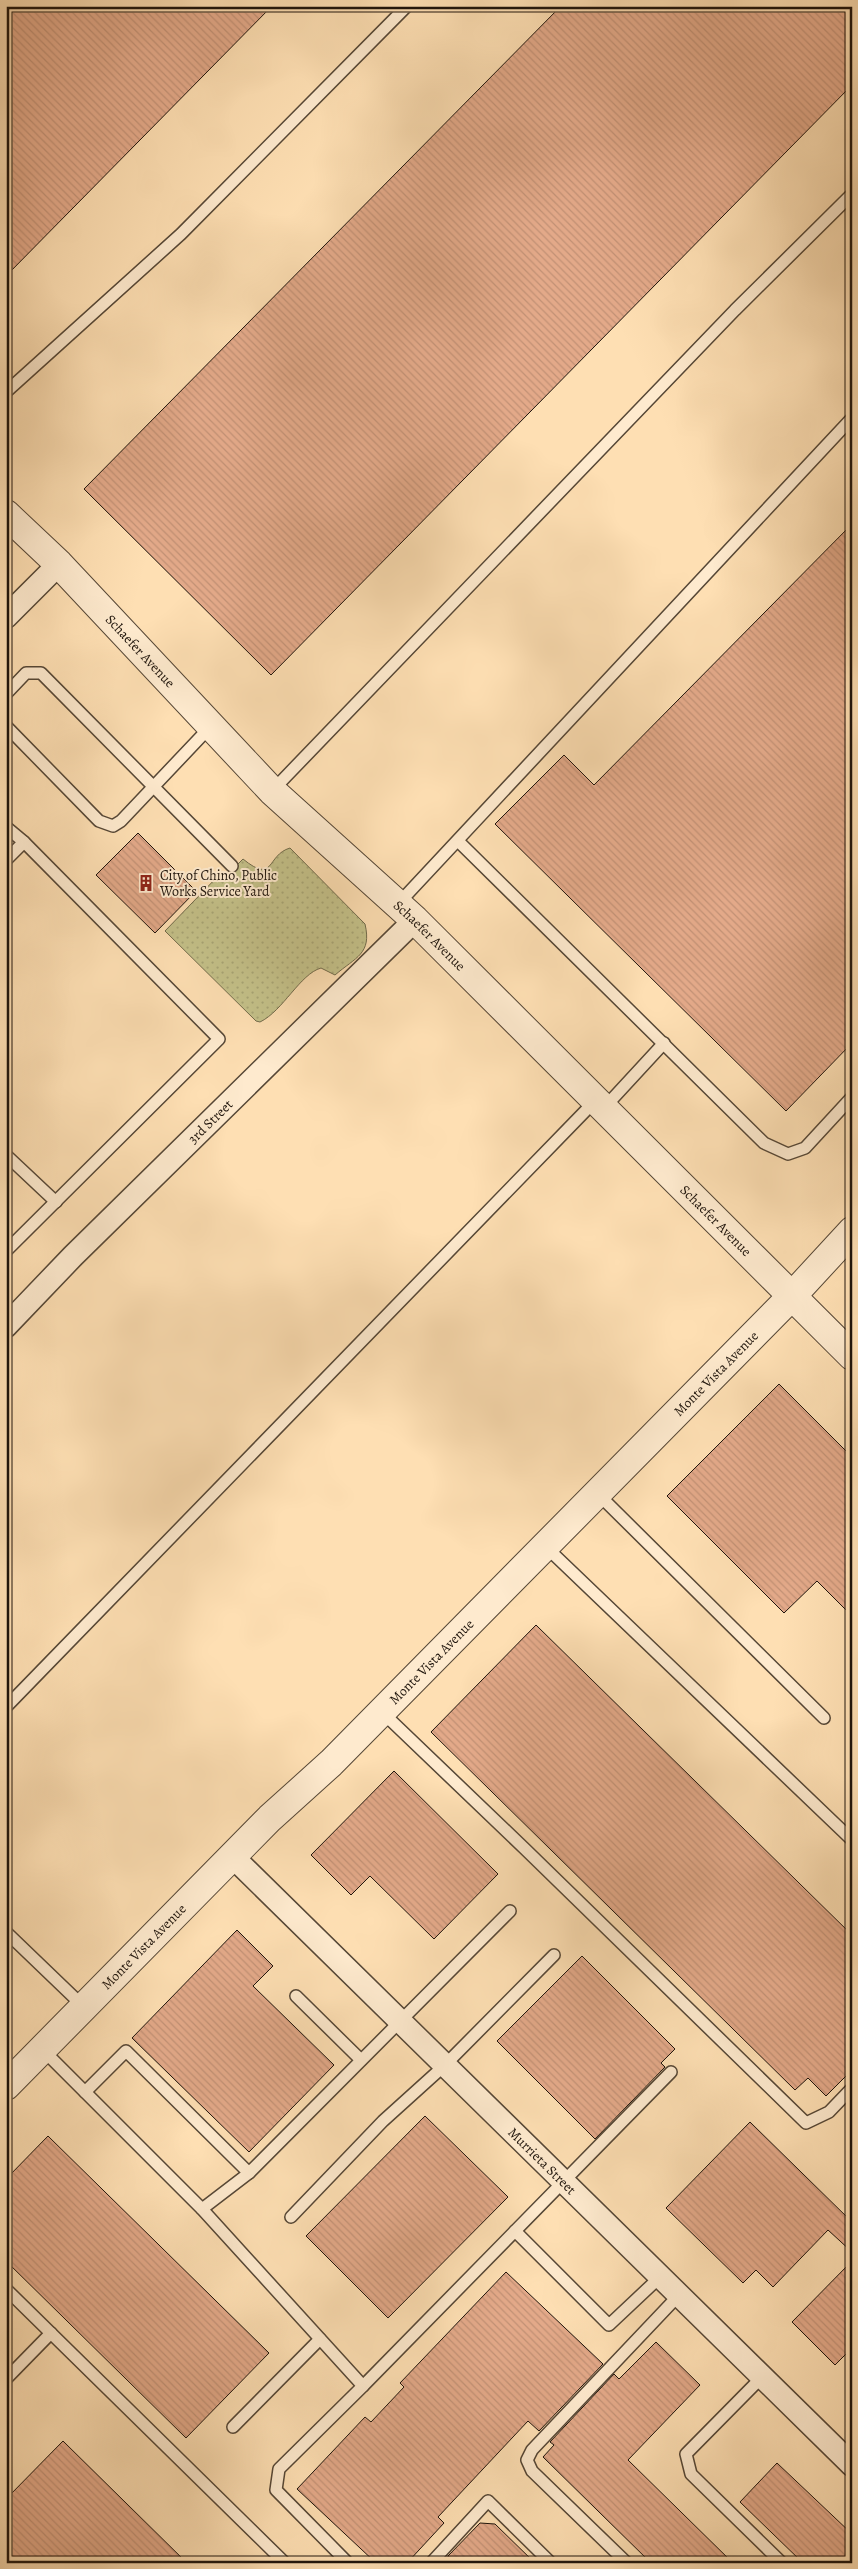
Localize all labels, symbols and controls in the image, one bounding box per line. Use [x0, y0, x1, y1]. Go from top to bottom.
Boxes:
street label: Schaefer Avenue [101, 610, 179, 692]
place label: City of Chino, Public Works Service Yard [159, 866, 277, 901]
building icon: City of Chino, Public Works Service Yard [136, 873, 156, 893]
street label: Schaefer Avenue [389, 896, 470, 975]
street label: 3rd Street [184, 1095, 237, 1148]
street label: Schaefer Avenue [676, 1181, 756, 1261]
street label: Monte Vista Avenue [670, 1327, 763, 1421]
street label: Monte Vista Avenue [385, 1615, 478, 1709]
street label: Monte Vista Avenue [97, 1900, 190, 1994]
street label: Murrieta Street [504, 2123, 580, 2199]

